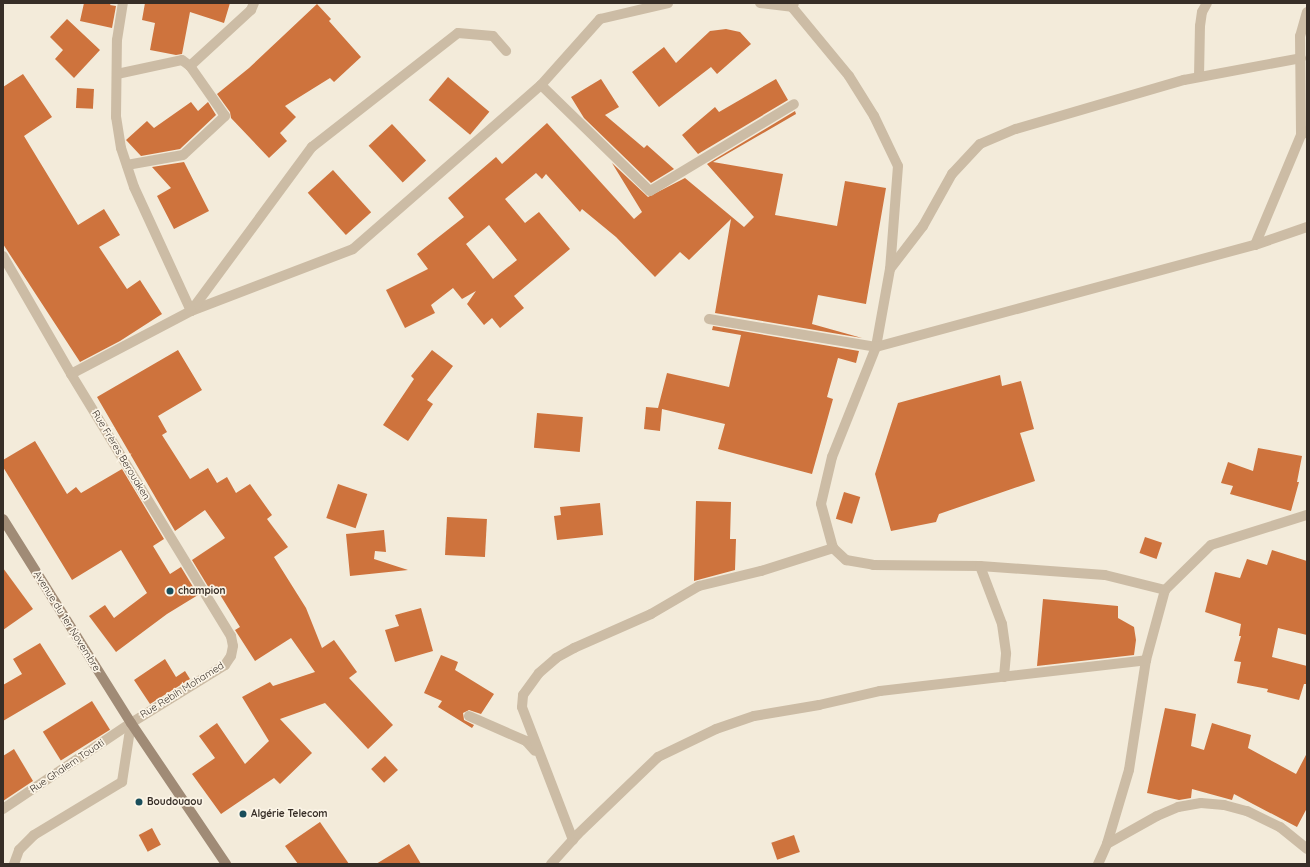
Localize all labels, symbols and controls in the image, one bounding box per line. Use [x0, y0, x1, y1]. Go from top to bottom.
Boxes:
street label: Rue Frères Berouaken [89, 408, 153, 502]
street label: Avenue du 1er Novembre [31, 569, 103, 673]
place label: champion [178, 585, 225, 597]
marker: champion [165, 586, 175, 596]
street label: Rue Rebih Mohamed [138, 659, 226, 721]
street label: Rue Ghalem Touati [27, 737, 107, 795]
place label: Boudouaou [147, 796, 202, 808]
marker: Boudouaou [134, 797, 144, 807]
place label: Algérie Telecom [251, 808, 328, 820]
marker: Algérie Telecom [238, 809, 248, 819]

